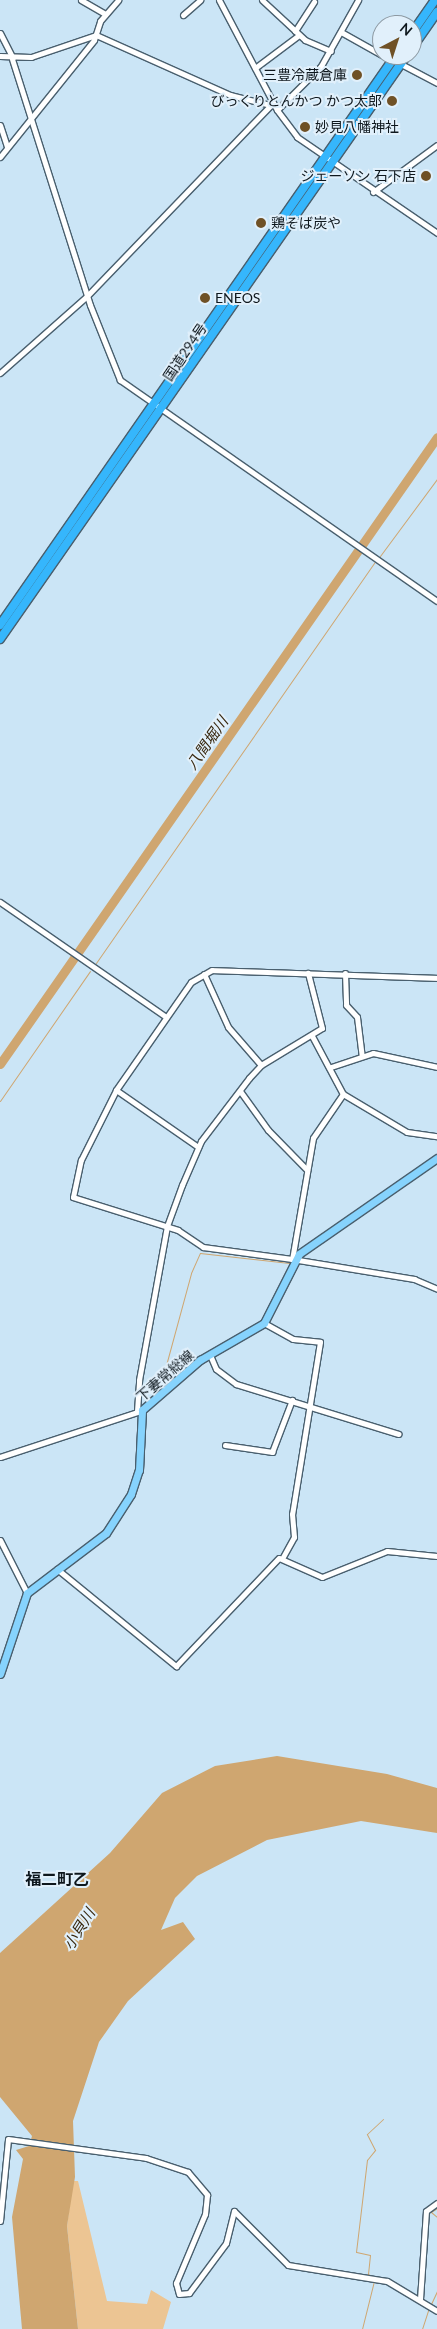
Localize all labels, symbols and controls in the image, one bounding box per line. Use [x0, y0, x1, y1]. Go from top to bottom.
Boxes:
north arrow [372, 15, 422, 65]
text: N [397, 19, 416, 39]
place label: 三豊冷蔵倉庫 [263, 67, 347, 83]
marker: 三豊冷蔵倉庫 [351, 69, 363, 81]
place label: びっくりとんかつ かつ太郎 [210, 93, 382, 109]
marker: びっくりとんかつ かつ太郎 [386, 95, 398, 107]
place label: 妙見八幡神社 [315, 119, 399, 135]
marker: 妙見八幡神社 [299, 121, 311, 133]
place label: ジェーソン 石下店 [300, 168, 416, 184]
marker: ジェーソン 石下店 [420, 170, 432, 182]
place label: 鶏そば炭や [271, 215, 341, 231]
marker: 鶏そば炭や [255, 217, 267, 229]
place label: ENEOS [215, 290, 260, 306]
marker: ENEOS [199, 292, 211, 304]
street label: 国道294号 [159, 320, 211, 384]
water label: 八間堀川 [182, 713, 232, 773]
street label: 下妻常総線 [133, 1347, 197, 1405]
district label: 福二町乙 [25, 1869, 89, 1889]
water label: 小貝川 [59, 1905, 99, 1953]

